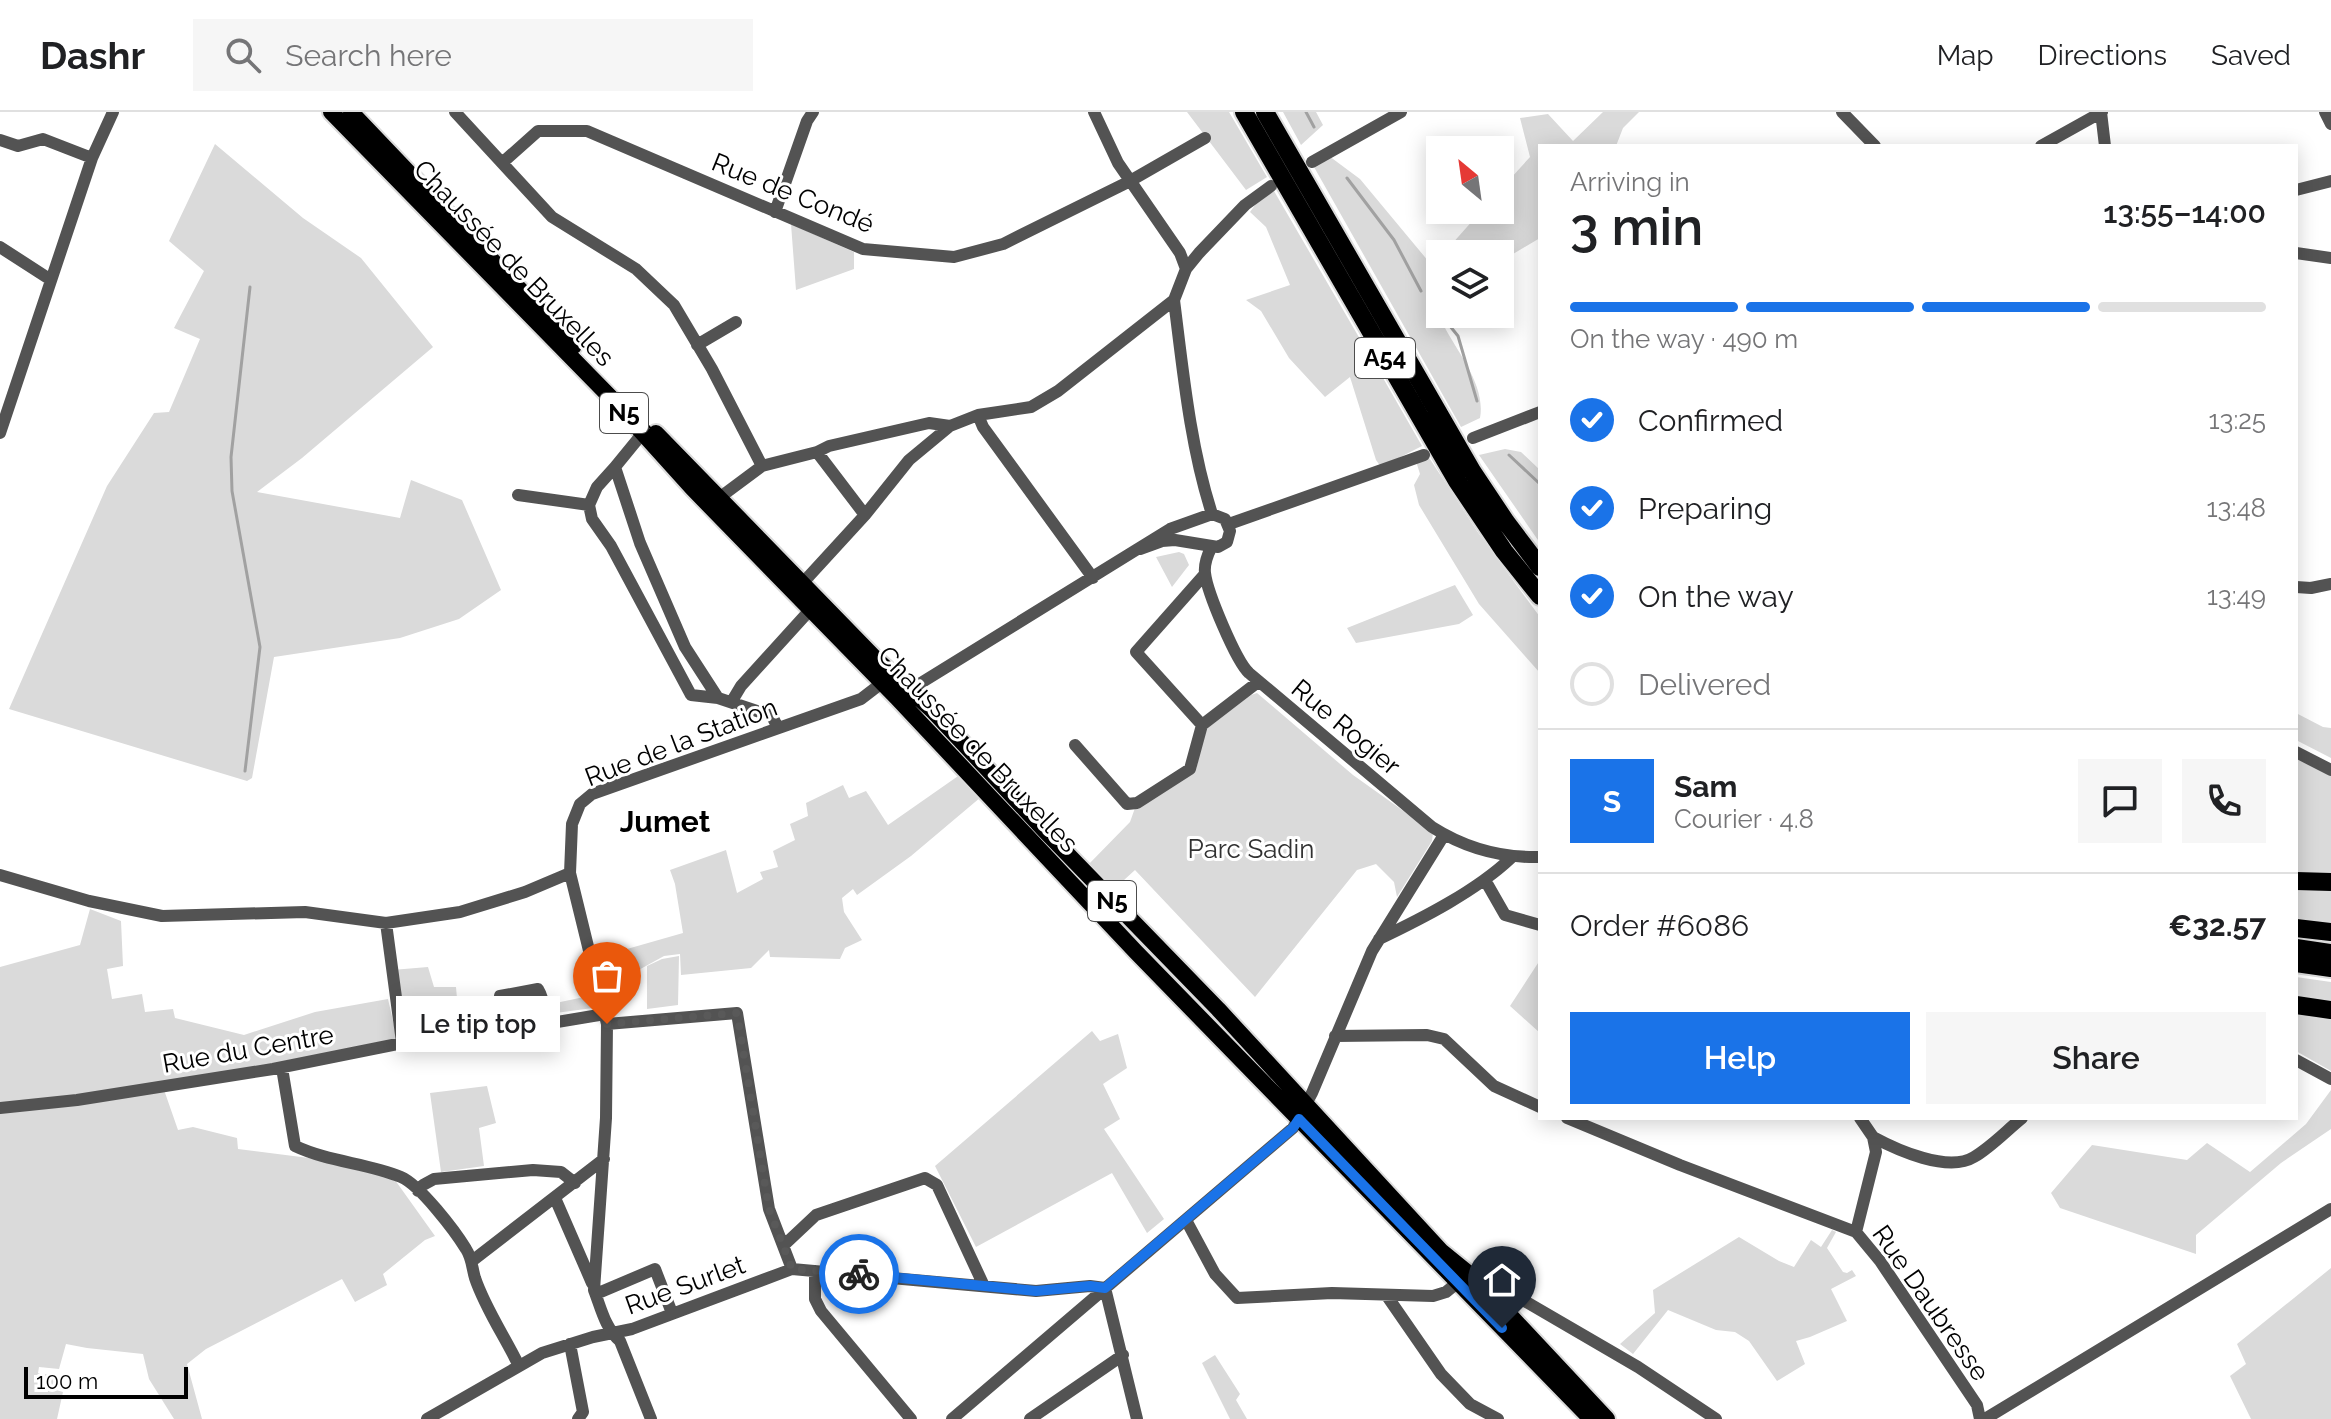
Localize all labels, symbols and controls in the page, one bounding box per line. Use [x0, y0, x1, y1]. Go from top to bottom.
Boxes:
search box [193, 19, 753, 91]
text: Dashr [40, 33, 145, 78]
icon: search [221, 33, 265, 77]
text: Search here [285, 38, 452, 73]
text: Map [1937, 39, 1994, 72]
text: Directions [2038, 39, 2167, 72]
text: Saved [2211, 39, 2291, 72]
north arrow [1426, 136, 1514, 224]
map controls [1426, 136, 1514, 328]
street label: Rue de Condé [708, 147, 878, 239]
street label: Chaussée de Bruxelles [408, 154, 620, 372]
text: Arriving in [1570, 167, 1690, 197]
text: 13:55–14:00 [2103, 195, 2266, 230]
text: 3 min [1570, 196, 1703, 257]
button: layers [1426, 240, 1514, 328]
text: On the way · 490 m [1570, 324, 1798, 354]
road number: A54 [1355, 338, 1415, 378]
road number: N5 [600, 393, 648, 433]
icon: check [1570, 398, 1614, 442]
text: Confirmed [1638, 403, 1783, 438]
text: 13:25 [2208, 405, 2266, 435]
icon: check [1570, 486, 1614, 530]
text: Preparing [1638, 491, 1772, 526]
text: 13:48 [2206, 493, 2266, 523]
icon: check [1570, 574, 1614, 618]
text: On the way [1638, 579, 1794, 614]
text: 13:49 [2207, 581, 2266, 611]
street label: Chaussée de Bruxelles [872, 640, 1084, 858]
text: Delivered [1638, 667, 1771, 702]
street label: Rue Rogier [1286, 673, 1406, 781]
street label: Rue de la Station [581, 692, 781, 792]
button: chat [2078, 759, 2162, 843]
button: phone [2182, 759, 2266, 843]
text: Sam [1674, 769, 1737, 804]
text: S [1603, 784, 1621, 819]
district label: Jumet [620, 804, 711, 839]
text: Courier · 4.8 [1674, 804, 1814, 834]
park label: Parc Sadin [1188, 834, 1314, 864]
road number: N5 [1088, 881, 1136, 921]
text: Order #6086 [1570, 908, 1749, 943]
text: €32.57 [2168, 908, 2266, 943]
pin [573, 942, 641, 1024]
icon: bag [585, 954, 629, 998]
callout: Le tip top [395, 996, 559, 1052]
text: Le tip top [420, 1009, 536, 1039]
button: Help [1570, 1012, 1910, 1104]
button: Share [1926, 1012, 2266, 1104]
street label: Rue du Centre [160, 1019, 336, 1079]
street label: Rue Daubresse [1866, 1220, 1996, 1386]
courier [819, 1234, 899, 1314]
pin [1468, 1246, 1536, 1328]
street label: Rue Surlet [621, 1249, 749, 1321]
icon: bike [837, 1252, 881, 1296]
icon: home [1480, 1258, 1524, 1302]
scale bar [24, 1363, 188, 1399]
text: 100 m [36, 1368, 98, 1394]

